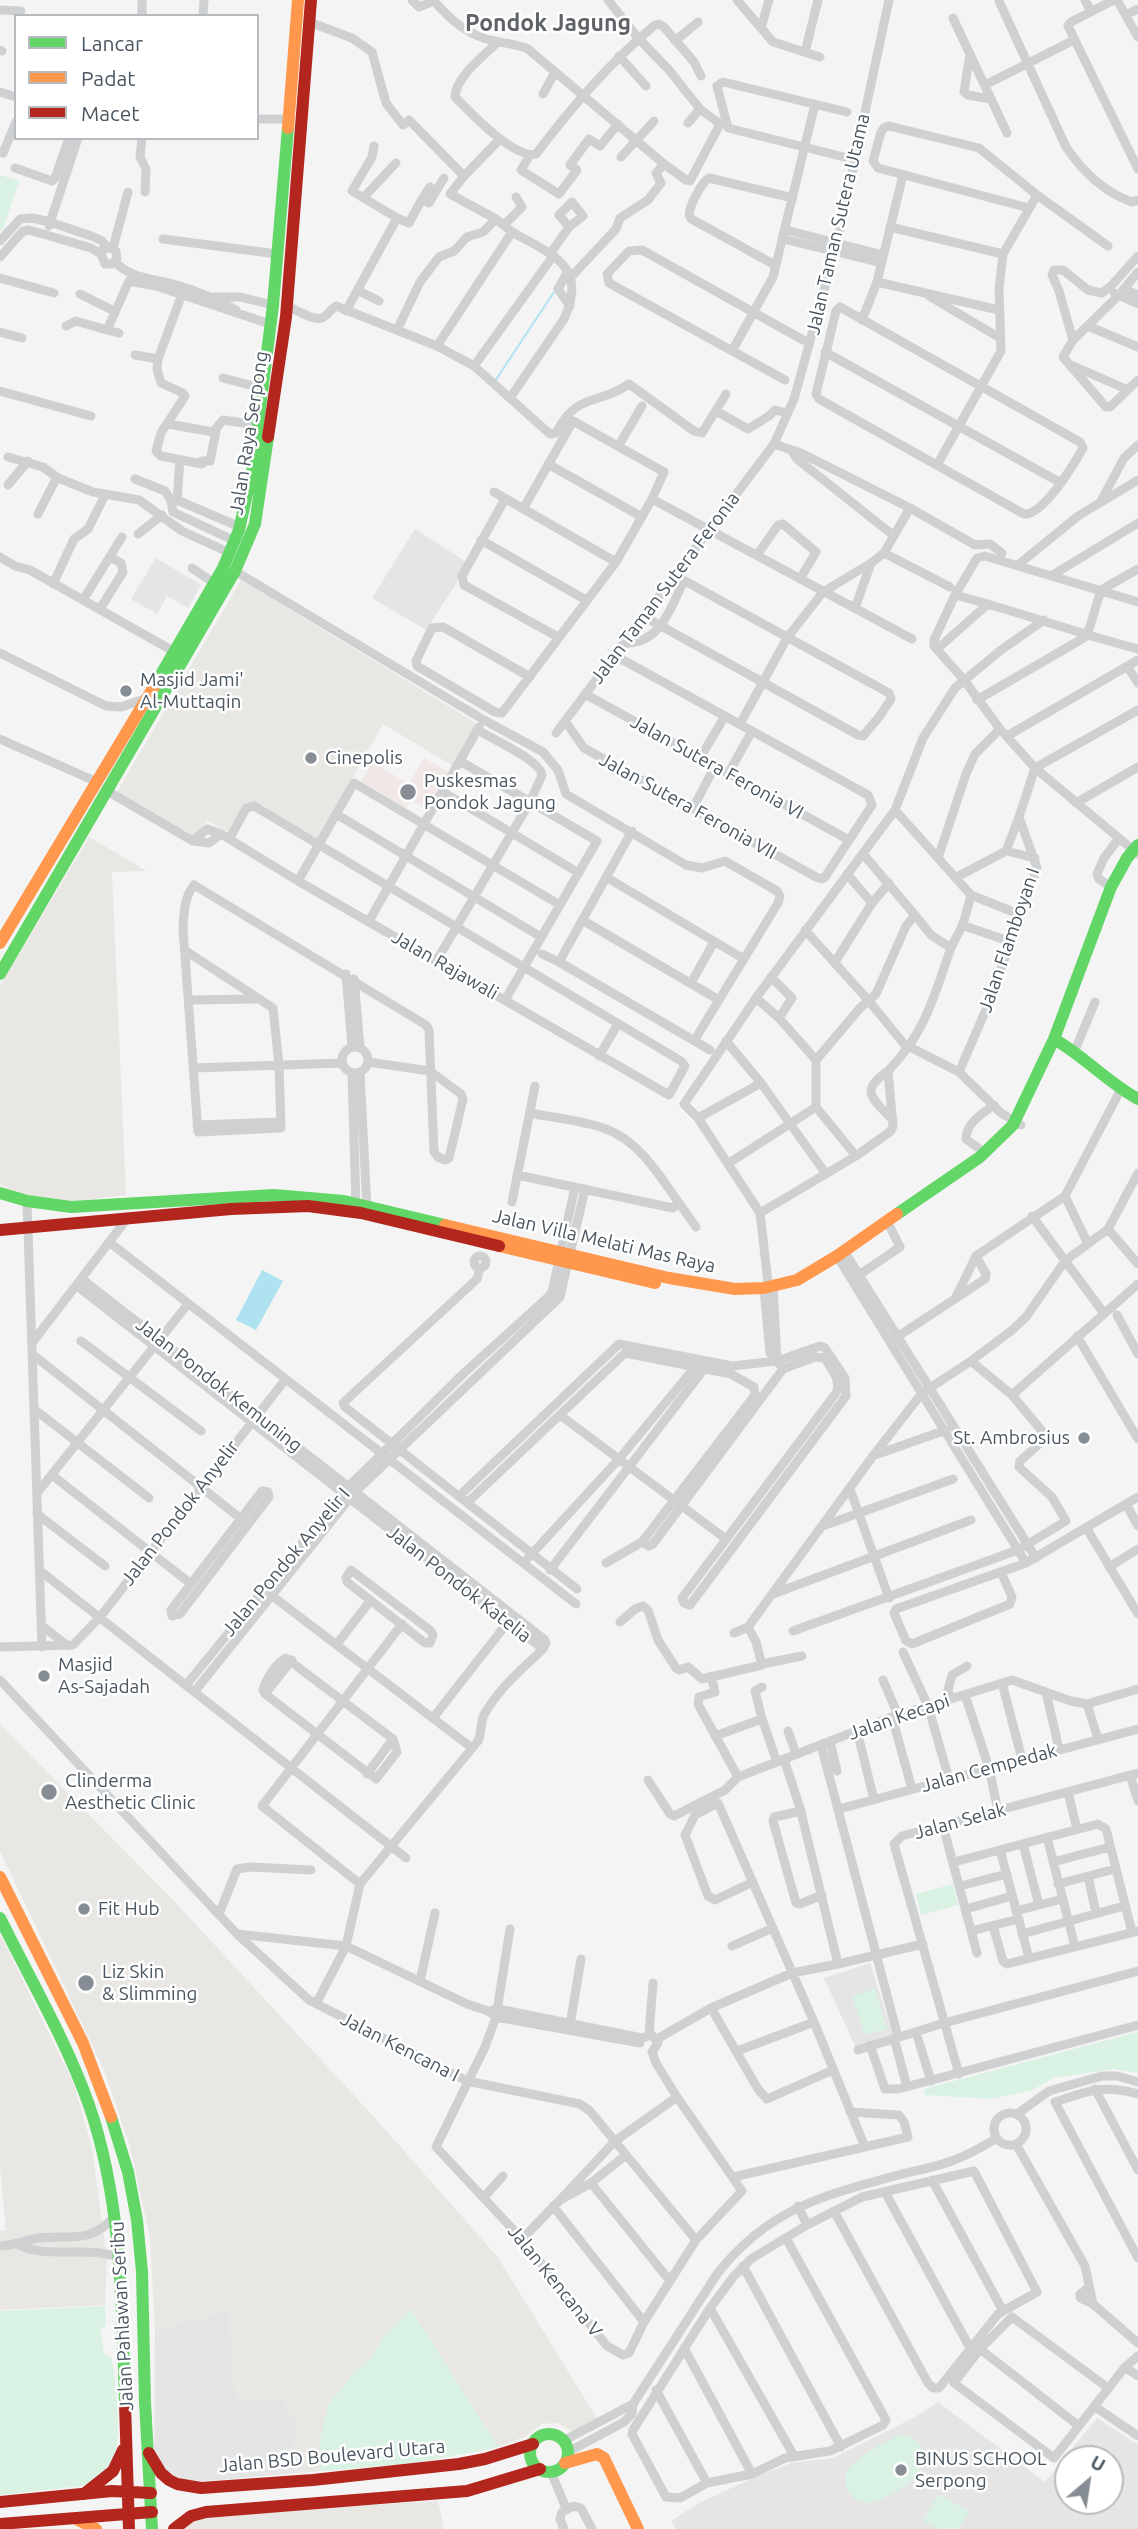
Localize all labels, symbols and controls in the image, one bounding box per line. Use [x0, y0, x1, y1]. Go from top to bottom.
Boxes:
district label: Pondok Jagung [465, 9, 631, 37]
legend [14, 14, 259, 140]
text: Lancar [81, 31, 143, 55]
text: Padat [81, 66, 136, 90]
text: Macet [81, 101, 140, 125]
street label: Jalan Taman Sutera Utama [801, 111, 875, 337]
street label: Jalan Raya Serpong [225, 349, 273, 517]
street label: Jalan Taman Sutera Feronia [585, 488, 745, 688]
place label: Masjid Jami' Al-Muttaqin [140, 669, 244, 713]
marker: Masjid Jami' Al-Muttaqin [118, 683, 134, 699]
street label: Jalan Sutera Feronia VI [626, 710, 808, 824]
place label: Cinepolis [325, 747, 403, 769]
street label: Jalan Sutera Feronia VII [595, 748, 781, 864]
marker: Cinepolis [303, 750, 319, 766]
place label: Puskesmas Pondok Jagung [424, 770, 556, 814]
marker: Puskesmas Pondok Jagung [398, 782, 418, 802]
street label: Jalan Flamboyan I [974, 865, 1044, 1015]
street label: Jalan Rajawali [388, 925, 502, 1005]
street label: Jalan Villa Melati Mas Raya [490, 1204, 718, 1278]
street label: Jalan Pondok Kemuning [131, 1313, 307, 1457]
place label: St. Ambrosius [953, 1427, 1070, 1449]
marker: St. Ambrosius [1076, 1430, 1092, 1446]
street label: Jalan Pondok Anyelir [116, 1436, 244, 1590]
street label: Jalan Pondok Anyelir I [217, 1483, 355, 1641]
street label: Jalan Pondok Katelia [382, 1521, 536, 1647]
place label: Masjid As-Sajadah [58, 1654, 150, 1698]
marker: Masjid As-Sajadah [36, 1668, 52, 1684]
street label: Jalan Kecapi [846, 1689, 952, 1745]
street label: Jalan Cempedak [919, 1739, 1059, 1797]
place label: Clinderma Aesthetic Clinic [65, 1770, 196, 1814]
marker: Clinderma Aesthetic Clinic [39, 1782, 59, 1802]
street label: Jalan Selak [912, 1798, 1008, 1844]
place label: Fit Hub [98, 1898, 160, 1920]
marker: Fit Hub [76, 1901, 92, 1917]
place label: Liz Skin & Slimming [102, 1961, 198, 2005]
marker: Liz Skin & Slimming [76, 1973, 96, 1993]
street label: Jalan Kencana I [337, 2007, 463, 2087]
street label: Jalan Kencana V [503, 2220, 607, 2342]
street label: Jalan Pahlawan Seribu [106, 2221, 138, 2411]
street label: Jalan BSD Boulevard Utara [218, 2435, 446, 2477]
north arrow [1054, 2445, 1124, 2515]
place label: BINUS SCHOOL Serpong [915, 2448, 1047, 2492]
text: U [1087, 2451, 1109, 2476]
marker: BINUS SCHOOL Serpong [893, 2462, 909, 2478]

